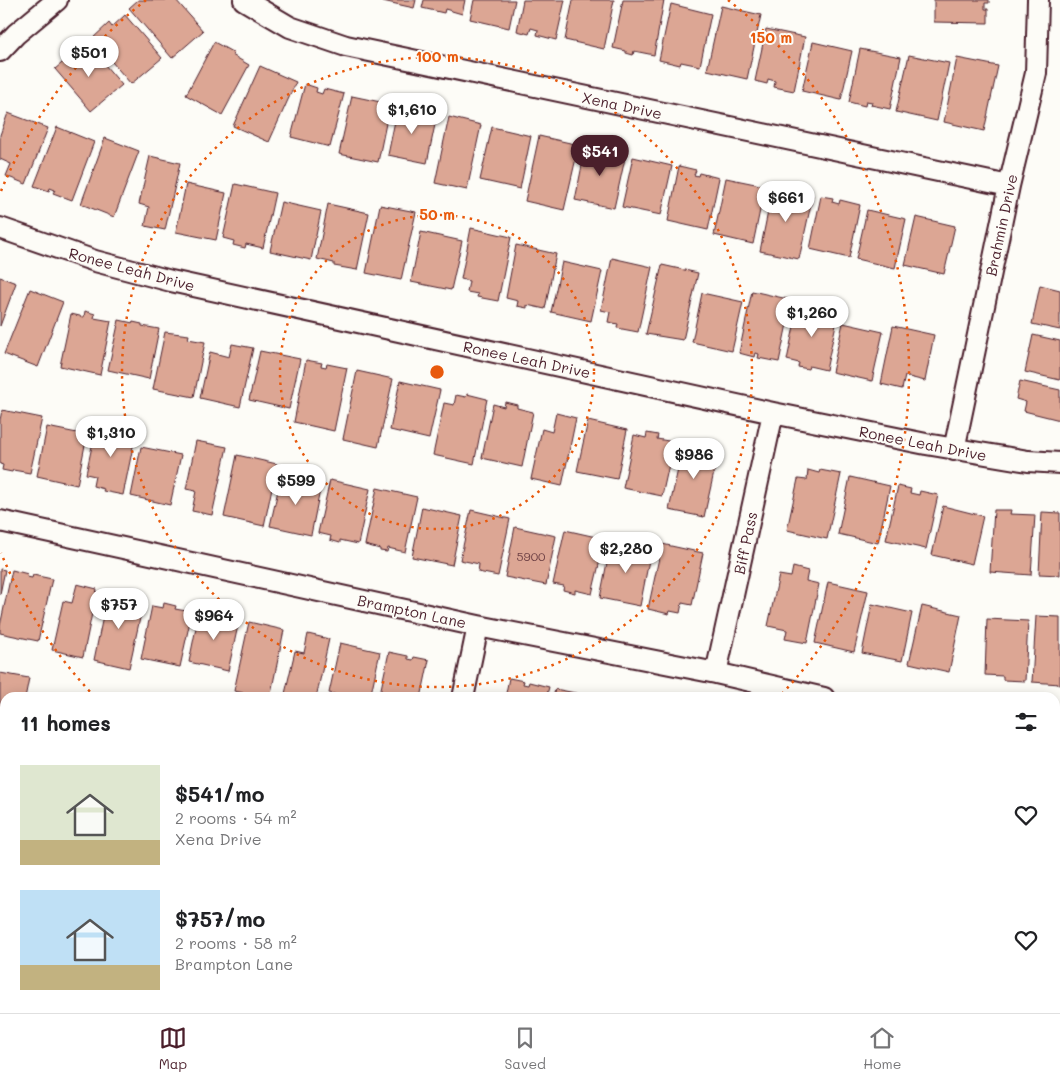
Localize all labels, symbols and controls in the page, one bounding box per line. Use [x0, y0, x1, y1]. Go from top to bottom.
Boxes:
text: 150 m [750, 27, 792, 47]
pin: $501 [59, 36, 119, 78]
text: $501 [71, 41, 107, 62]
text: 100 m [415, 46, 459, 66]
street label: Xena Drive [580, 87, 664, 123]
pin: $1,610 [371, 92, 453, 135]
text: $1,610 [388, 98, 436, 119]
pin: $541 [570, 134, 630, 177]
text: $541 [582, 140, 618, 161]
street label: Brahmin Drive [980, 172, 1022, 278]
pin: $661 [756, 180, 816, 223]
text: $661 [768, 186, 804, 207]
text: 50 m [419, 204, 455, 224]
street label: Ronee Leah Drive [67, 243, 197, 295]
pin: $1,260 [771, 296, 853, 338]
text: $1,260 [787, 301, 837, 322]
street label: Ronee Leah Drive [462, 336, 592, 382]
centre of rings [428, 363, 446, 381]
pin: $1,310 [70, 416, 152, 458]
text: $1,310 [87, 421, 135, 442]
street label: Ronee Leah Drive [857, 421, 989, 465]
pin: $986 [664, 438, 724, 480]
text: $986 [674, 443, 714, 464]
pin: $599 [266, 464, 326, 506]
text: $599 [277, 469, 315, 490]
street label: Biff Pass [729, 510, 761, 576]
pin: $2,280 [585, 532, 667, 574]
text: $2,280 [600, 537, 652, 558]
house number: 5900 [517, 548, 546, 564]
pin: $757 [89, 588, 149, 630]
street label: Brampton Lane [356, 590, 468, 632]
text: $757 [100, 593, 138, 614]
pin: $964 [184, 598, 244, 641]
text: $964 [194, 604, 234, 625]
icon: filters [1012, 708, 1040, 736]
text: 11 homes [20, 709, 111, 736]
text: $541/mo [175, 780, 265, 807]
icon: home [60, 785, 120, 845]
icon: heart [1012, 801, 1040, 829]
text: 2 rooms · 54 m² [175, 807, 296, 828]
text: Xena Drive [175, 828, 262, 849]
text: $757/mo [175, 905, 265, 932]
icon: home [60, 910, 120, 970]
icon: heart [1012, 926, 1040, 954]
text: 2 rooms · 58 m² [175, 932, 297, 953]
text: Brampton Lane [175, 953, 293, 974]
tab: Map [159, 1024, 187, 1073]
tab: Saved [504, 1024, 546, 1073]
tab: Home [863, 1024, 901, 1073]

